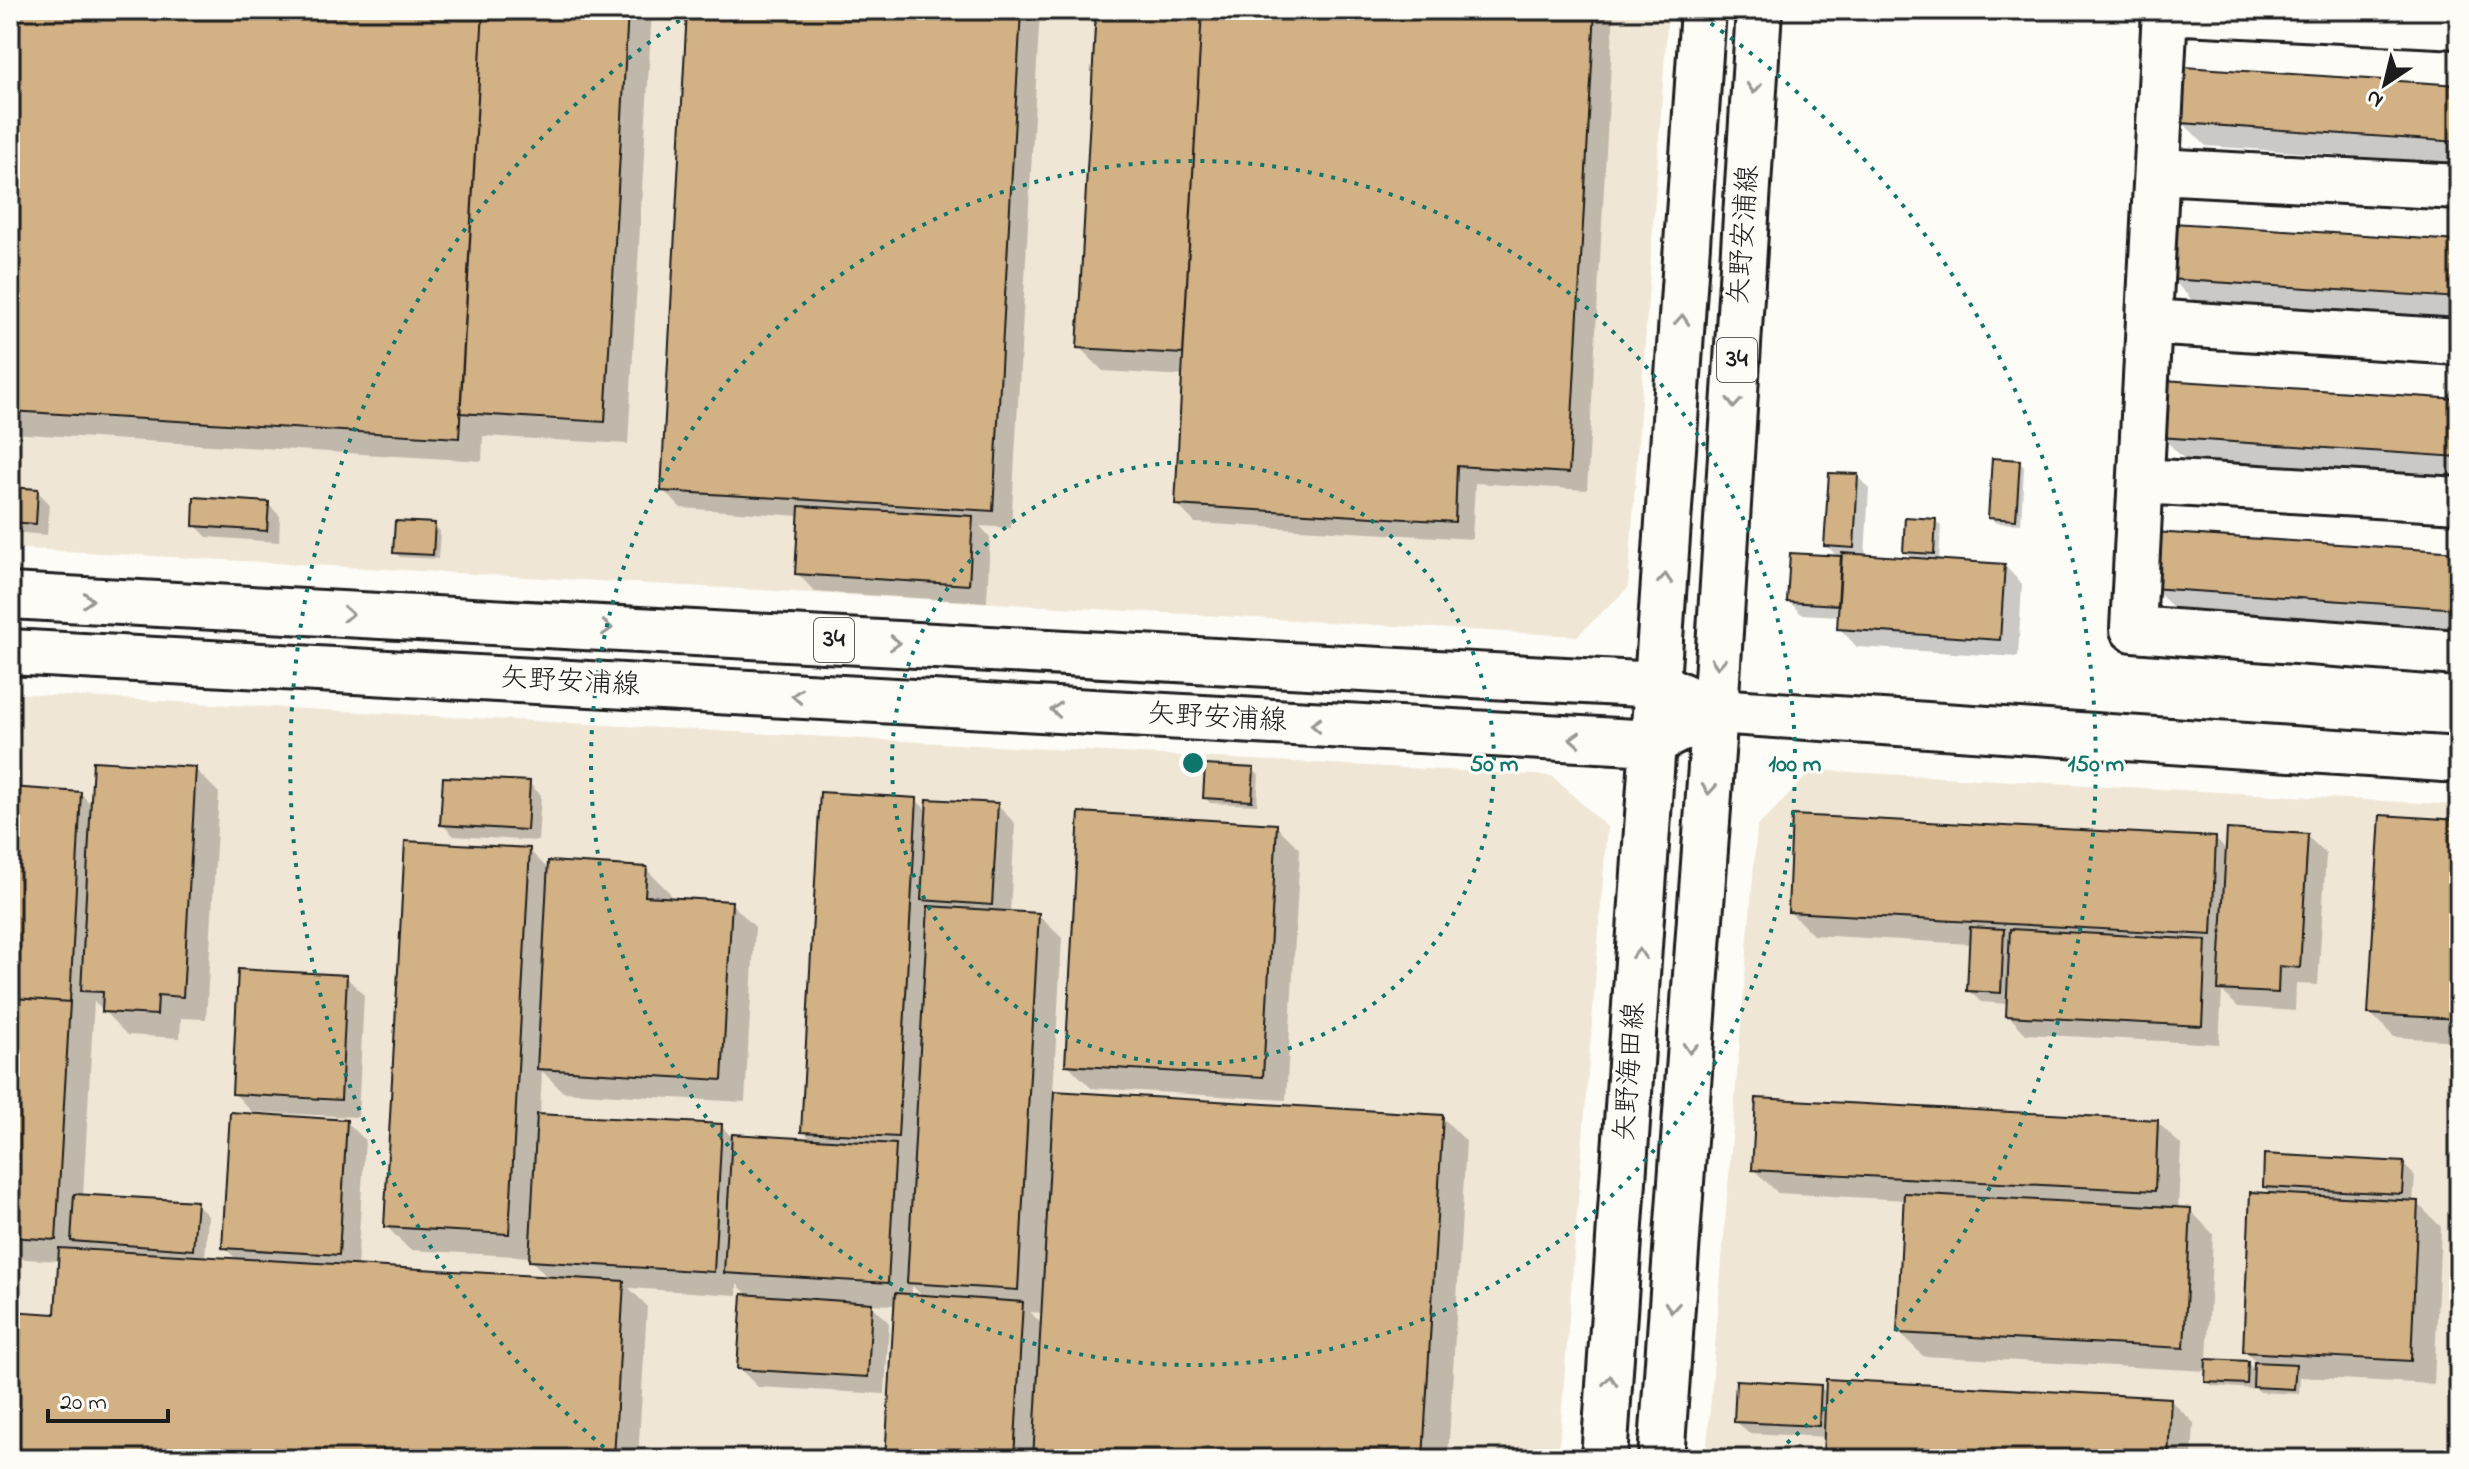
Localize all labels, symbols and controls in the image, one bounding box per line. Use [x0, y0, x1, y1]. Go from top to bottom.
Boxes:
north arrow [2345, 44, 2425, 124]
text: N [2360, 81, 2391, 115]
one-way arrow [1746, 82, 1763, 95]
street label: 矢野安浦線 [1720, 164, 1770, 306]
one-way arrow [1674, 313, 1691, 326]
road number: 34 [1717, 338, 1757, 382]
one-way arrow [1726, 397, 1743, 410]
one-way arrow [1656, 572, 1673, 585]
one-way arrow [82, 591, 95, 608]
one-way arrow [341, 605, 354, 622]
road number: 34 [814, 618, 854, 662]
one-way arrow [601, 619, 614, 636]
one-way arrow [889, 635, 902, 652]
one-way arrow [1710, 657, 1727, 670]
street label: 矢野安浦線 [499, 659, 641, 707]
one-way arrow [790, 687, 803, 704]
street label: 矢野安浦線 [1146, 695, 1288, 743]
one-way arrow [1049, 702, 1062, 719]
one-way arrow [1309, 716, 1322, 733]
one-way arrow [1568, 731, 1581, 748]
text: 50 m [1470, 748, 1519, 783]
text: 100 m [1769, 748, 1822, 783]
text: 150 m [2068, 748, 2125, 783]
centre of rings [1179, 749, 1207, 777]
one-way arrow [1701, 783, 1718, 796]
one-way arrow [1630, 947, 1647, 960]
street label: 矢野海田線 [1606, 1001, 1656, 1143]
one-way arrow [1682, 1042, 1699, 1055]
one-way arrow [1664, 1301, 1681, 1314]
scale bar [48, 1373, 168, 1423]
one-way arrow [1601, 1374, 1618, 1387]
text: 20 m [60, 1386, 107, 1421]

